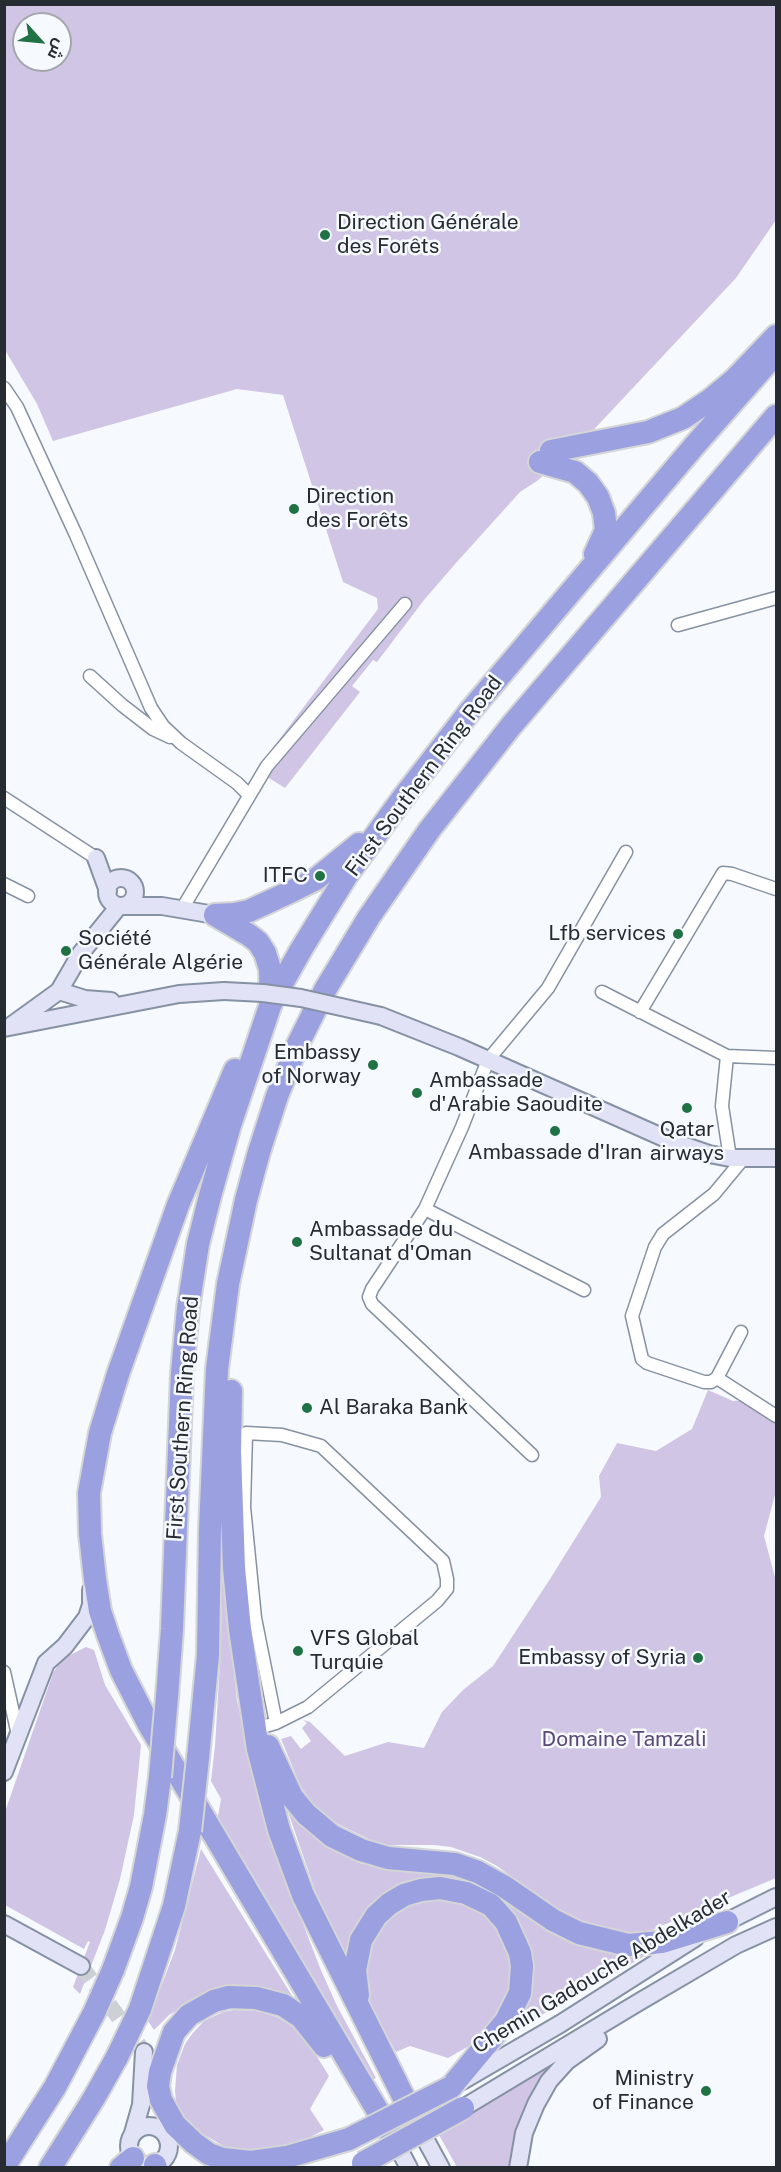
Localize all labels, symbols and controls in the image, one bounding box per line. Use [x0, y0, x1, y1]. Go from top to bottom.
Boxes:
north arrow [12, 12, 72, 72]
text: ش [44, 36, 70, 63]
place label: Direction Générale des Forêts [337, 210, 519, 260]
marker: Direction Générale des Forêts [318, 228, 332, 242]
place label: Direction des Forêts [306, 484, 408, 534]
marker: Direction des Forêts [287, 502, 301, 516]
street label: First Southern Ring Road [340, 671, 508, 881]
place label: ITFC [263, 863, 308, 889]
marker: ITFC [313, 869, 327, 883]
place label: Lfb services [548, 921, 666, 947]
place label: Société Générale Algérie [78, 926, 243, 976]
marker: Lfb services [671, 927, 685, 941]
marker: Société Générale Algérie [59, 944, 73, 958]
place label: Embassy of Norway [261, 1040, 361, 1090]
marker: Embassy of Norway [366, 1058, 380, 1072]
place label: Ambassade d'Arabie Saoudite [429, 1068, 603, 1118]
marker: Ambassade d'Arabie Saoudite [410, 1086, 424, 1100]
marker: Qatar airways [680, 1101, 694, 1115]
place label: Qatar airways [650, 1117, 724, 1167]
marker: Ambassade d'Iran [548, 1124, 562, 1138]
place label: Ambassade d'Iran [468, 1140, 642, 1166]
place label: Ambassade du Sultanat d'Oman [309, 1217, 472, 1267]
marker: Ambassade du Sultanat d'Oman [290, 1235, 304, 1249]
street label: First Southern Ring Road [162, 1295, 204, 1541]
place label: Al Baraka Bank [319, 1395, 468, 1421]
marker: Al Baraka Bank [300, 1401, 314, 1415]
place label: VFS Global Turquie [310, 1626, 419, 1676]
marker: VFS Global Turquie [291, 1644, 305, 1658]
place label: Embassy of Syria [518, 1645, 686, 1671]
marker: Embassy of Syria [691, 1651, 705, 1665]
park label: Domaine Tamzali [542, 1727, 706, 1753]
street label: Chemin Gadouche Abdelkader [468, 1885, 736, 2059]
place label: Ministry of Finance [592, 2066, 694, 2116]
marker: Ministry of Finance [699, 2084, 713, 2098]

